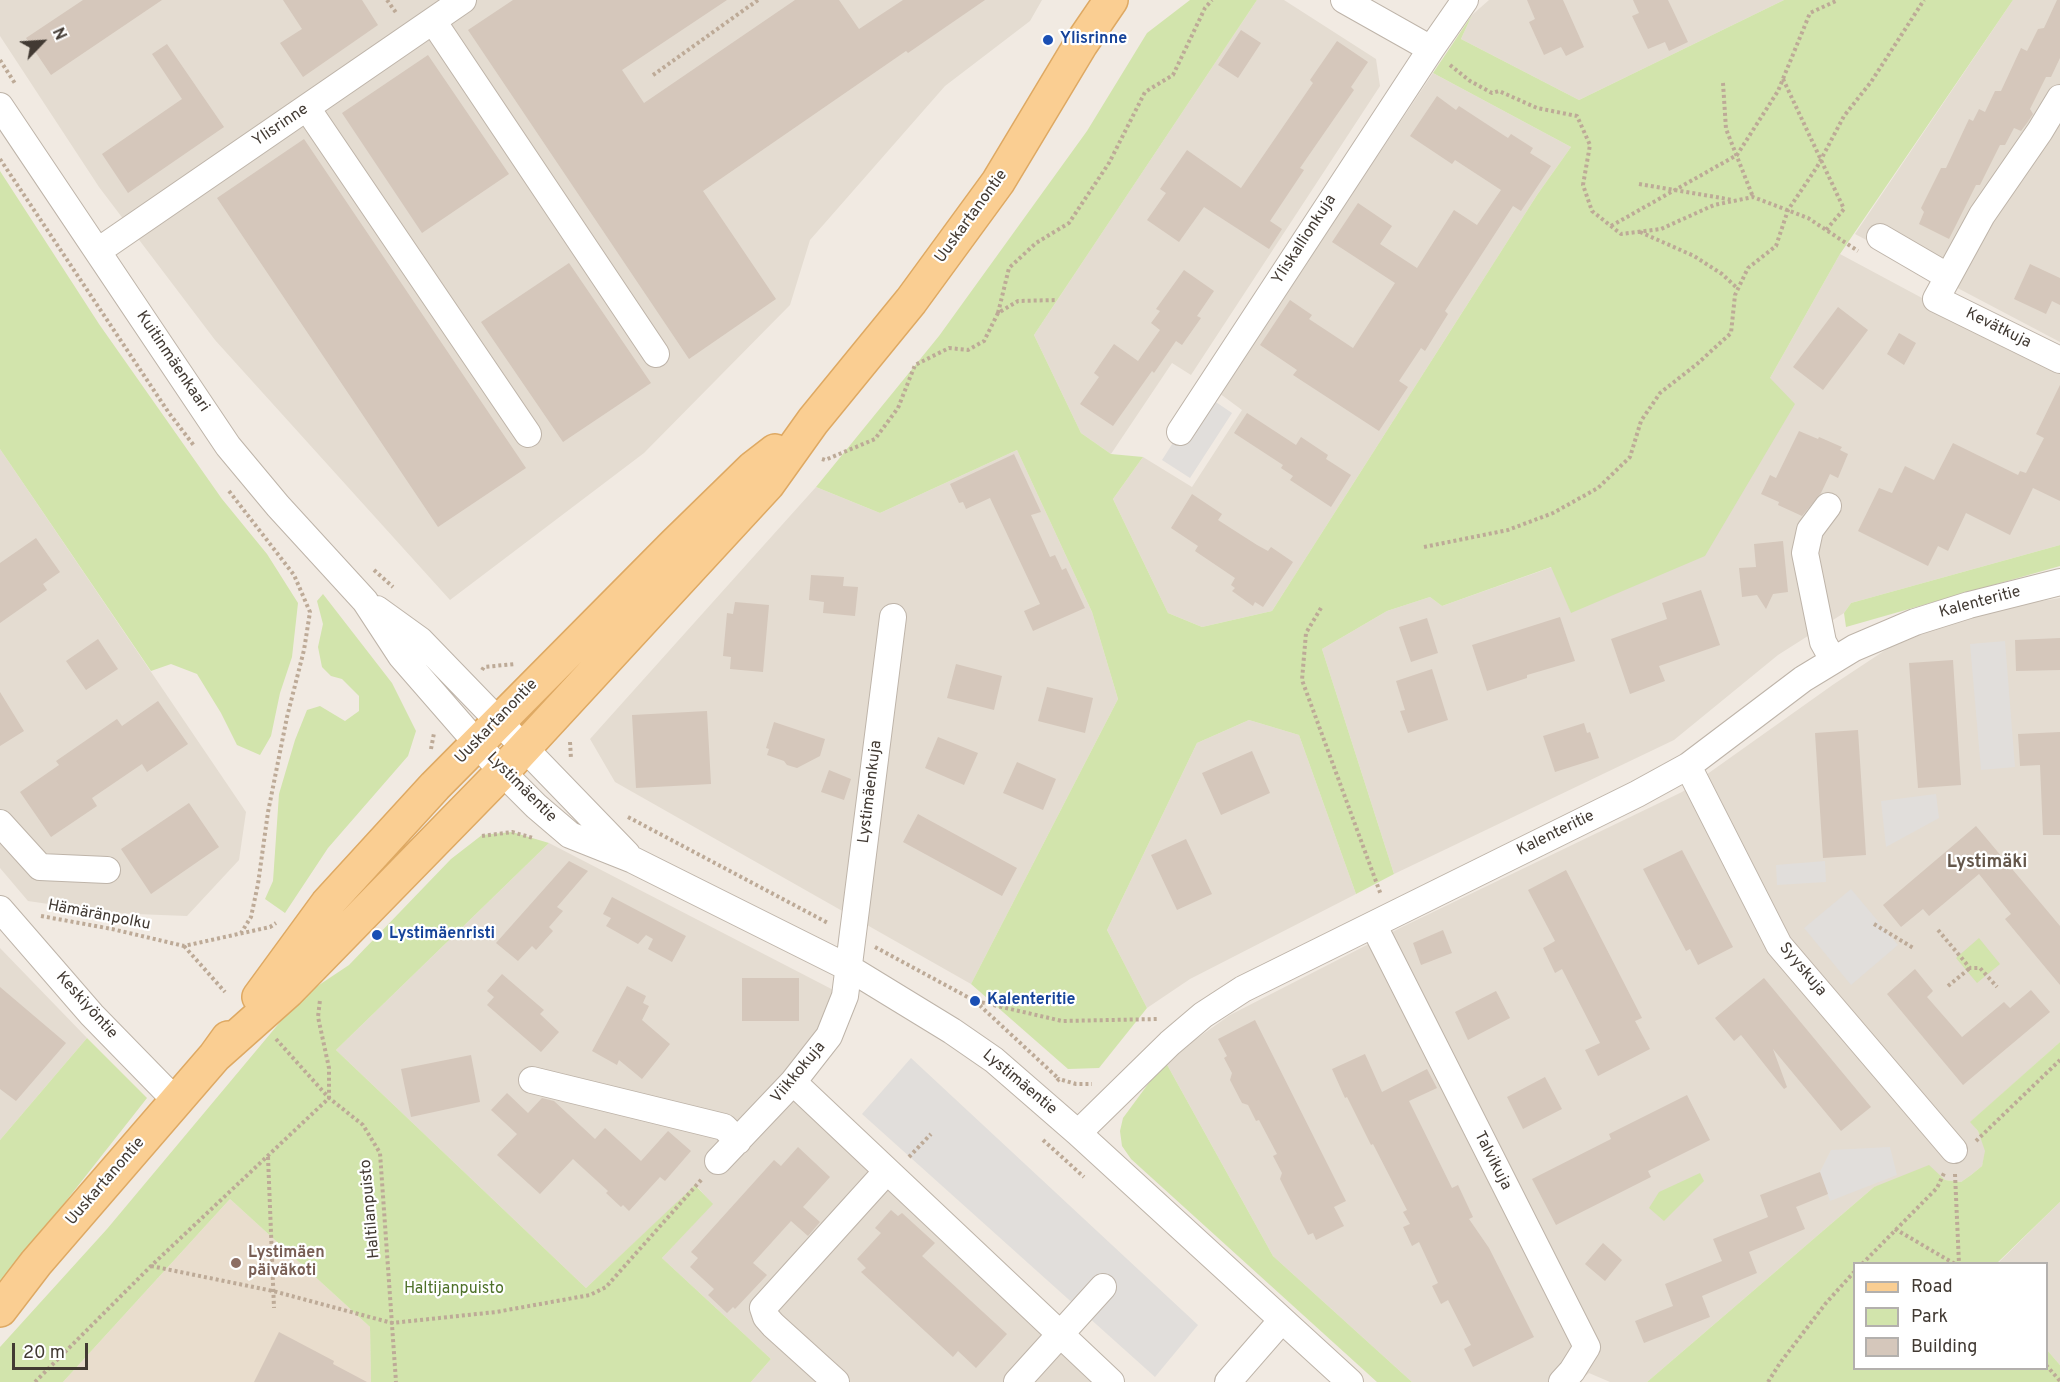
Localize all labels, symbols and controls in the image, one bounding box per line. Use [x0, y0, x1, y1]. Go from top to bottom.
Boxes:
north arrow [12, 12, 72, 72]
text: N [47, 25, 70, 44]
place label: Ylisrinne [1060, 30, 1127, 50]
marker: Ylisrinne [1041, 33, 1055, 47]
street label: Ylisrinne [249, 100, 313, 152]
street label: Uuskartanontie [932, 167, 1012, 267]
street label: Yliskallionkuja [1269, 192, 1341, 288]
street label: Kevätkuja [1962, 305, 2034, 353]
street label: Kuitinmäenkaari [131, 308, 213, 416]
street label: Kalenteritie [1937, 583, 2023, 623]
street label: Uuskartanontie [452, 676, 542, 768]
street label: Lystimäenkuja [855, 739, 887, 845]
street label: Lystimäentie [482, 749, 560, 827]
street label: Kalenteritie [1514, 807, 1598, 861]
district label: Lystimäki [1947, 852, 2027, 874]
street label: Hämäränpolku [46, 897, 152, 935]
place label: Lystimäenristi [389, 925, 495, 945]
marker: Lystimäenristi [370, 928, 384, 942]
street label: Syyskuja [1774, 939, 1830, 1001]
street label: Keskiyöntie [51, 969, 121, 1043]
place label: Kalenteritie [987, 991, 1075, 1011]
marker: Kalenteritie [968, 994, 982, 1008]
street label: Viikkokuja [768, 1038, 830, 1108]
street label: Lystimäentie [978, 1046, 1060, 1120]
street label: Talvikuja [1469, 1128, 1515, 1194]
street label: Uuskartanontie [63, 1134, 149, 1230]
street label: Haltilanpuisto [357, 1159, 385, 1259]
place label: Lystimäen päiväkoti [248, 1244, 325, 1282]
marker: Lystimäen päiväkoti [229, 1256, 243, 1270]
legend [1853, 1262, 2048, 1370]
text: Road [1911, 1276, 1953, 1299]
park label: Haltijanpuisto [404, 1280, 504, 1300]
text: Park [1911, 1306, 1948, 1329]
scale bar [15, 1331, 92, 1369]
text: Building [1911, 1336, 1977, 1359]
text: 20 m [23, 1342, 65, 1365]

